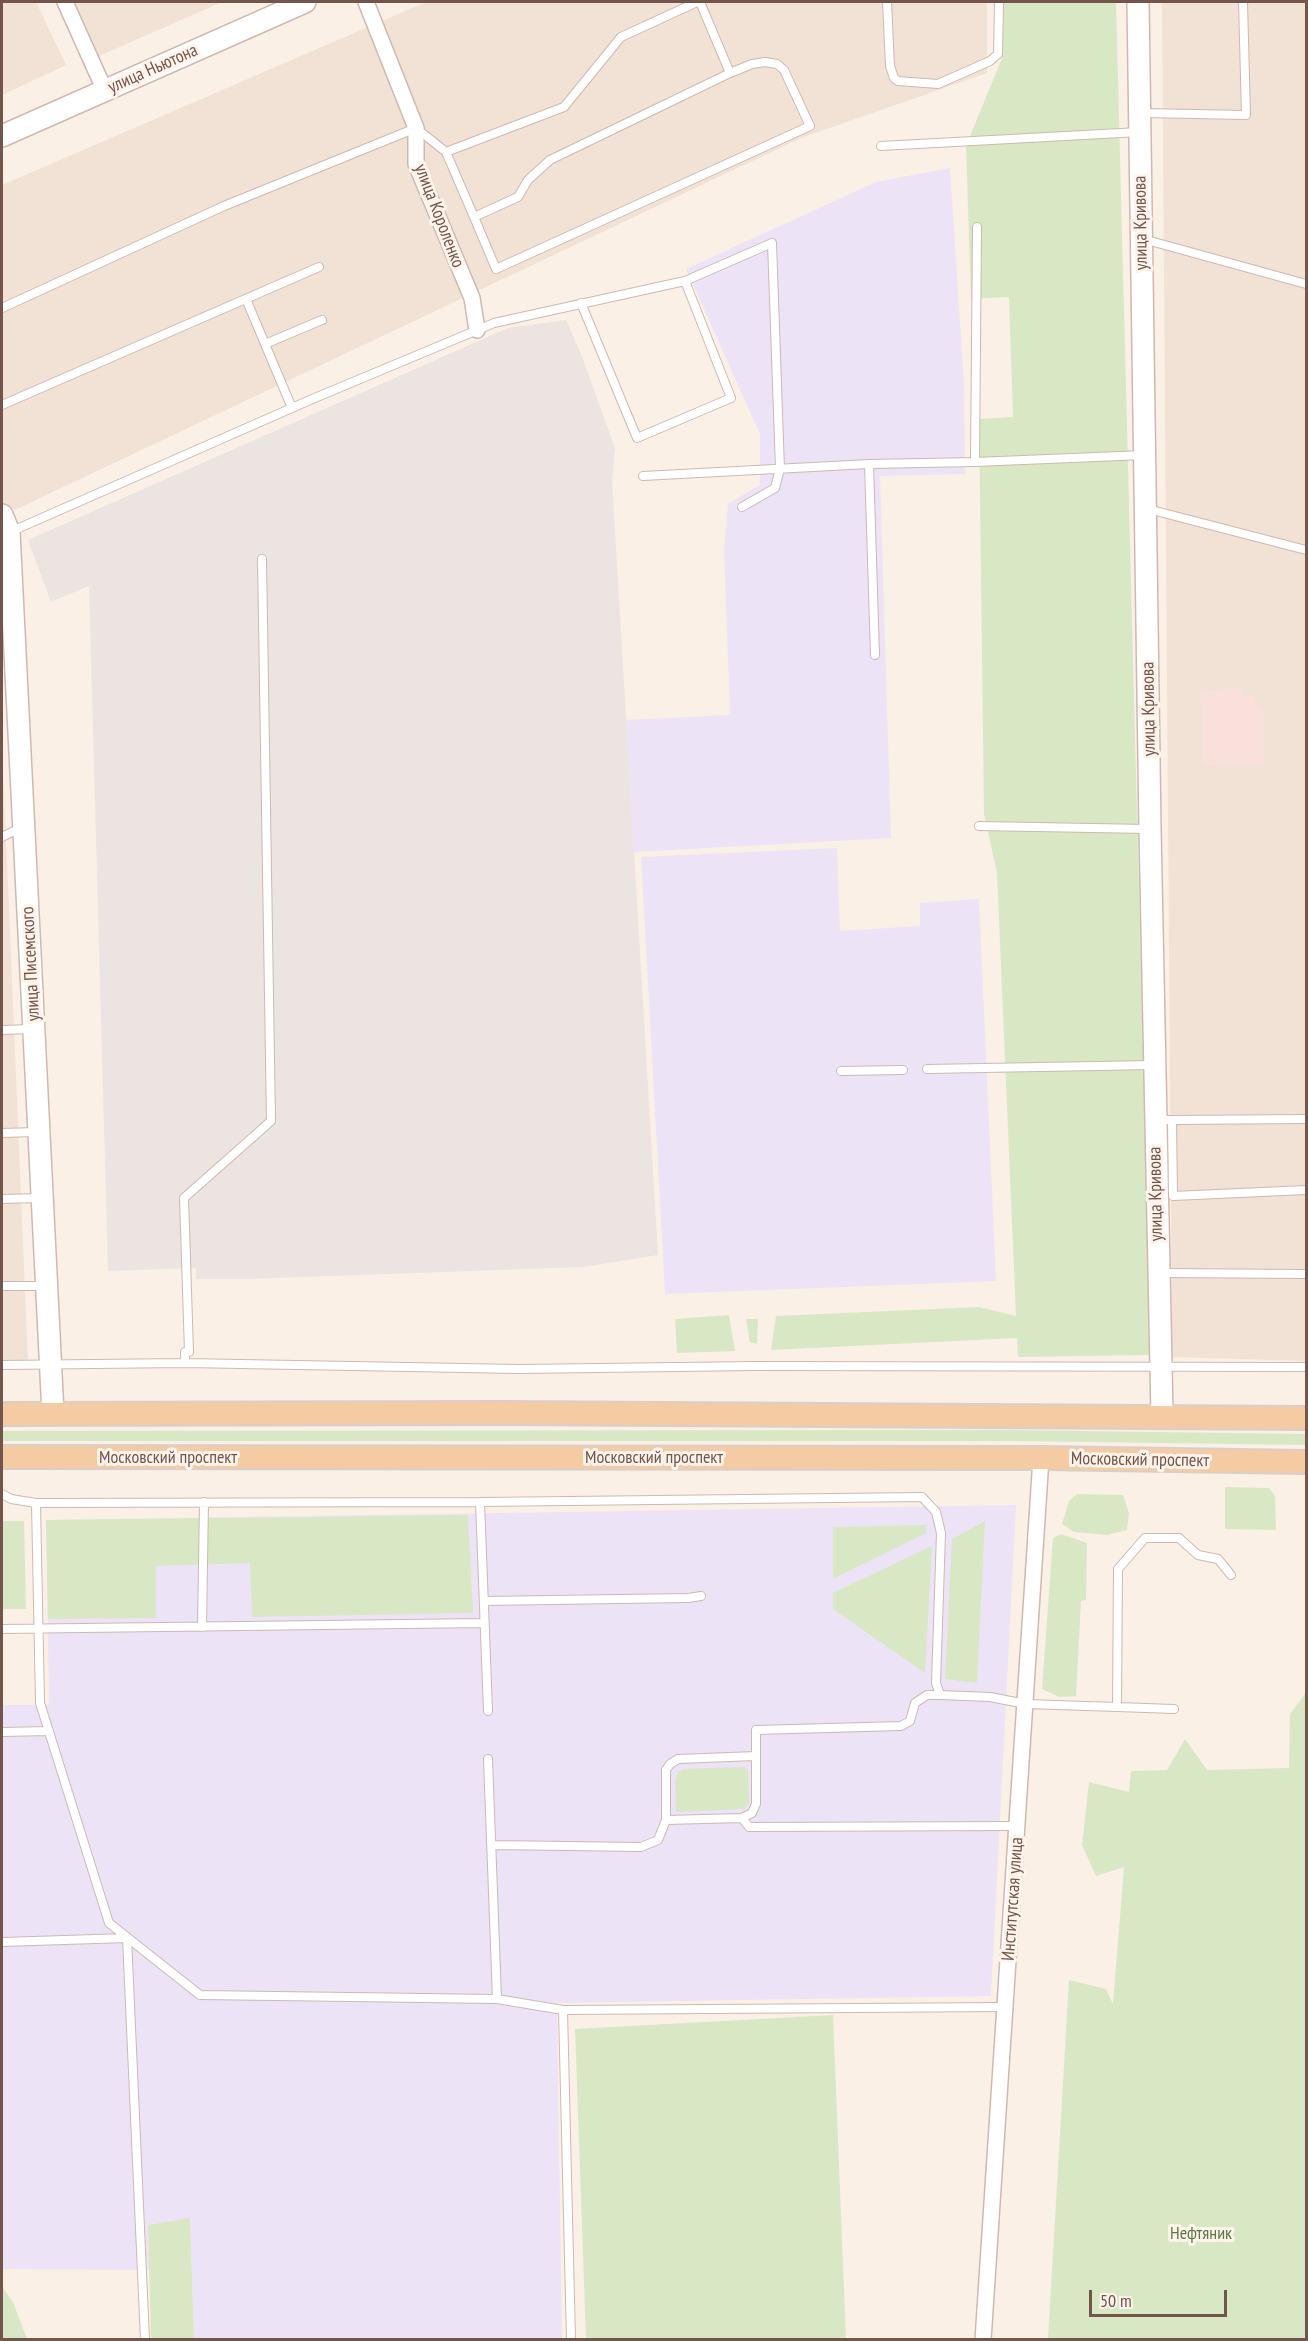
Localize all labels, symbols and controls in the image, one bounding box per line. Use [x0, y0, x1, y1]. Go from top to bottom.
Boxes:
street label: улица Ньютона [105, 40, 201, 98]
street label: улица Короленко [409, 161, 469, 271]
street label: улица Кривова [1129, 175, 1153, 271]
street label: улица Кривова [1137, 661, 1161, 757]
street label: улица Писемского [17, 906, 45, 1022]
street label: улица Кривова [1144, 1146, 1168, 1242]
street label: Московский проспект [99, 1447, 237, 1469]
street label: Московский проспект [585, 1447, 723, 1469]
street label: Московский проспект [1071, 1448, 1209, 1472]
street label: Институтская улица [998, 1836, 1028, 1962]
park label: Нефтяник [1170, 2223, 1232, 2245]
scale bar [1092, 2278, 1230, 2316]
text: 50 m [1100, 2289, 1132, 2312]

